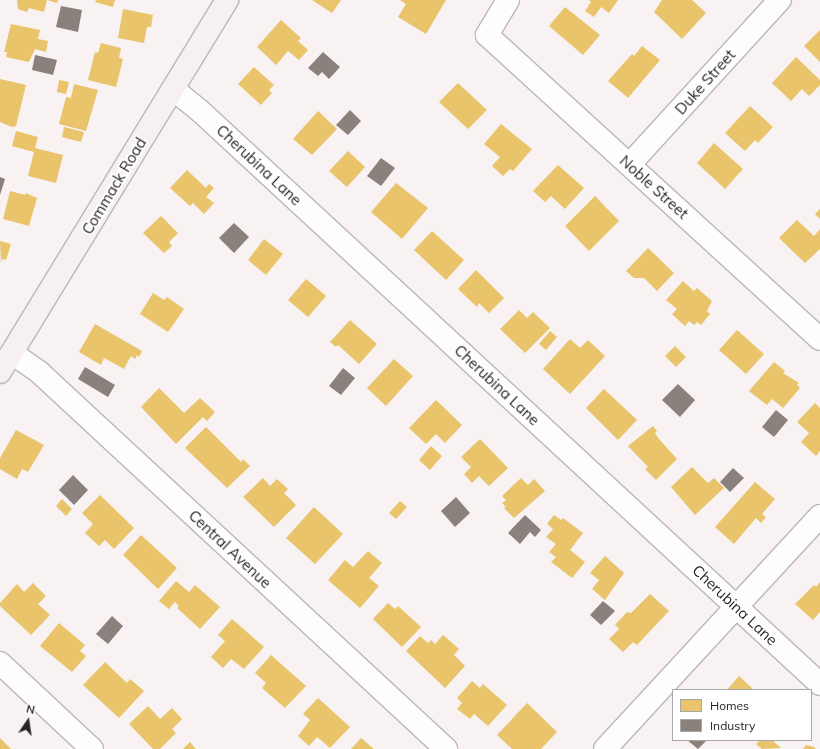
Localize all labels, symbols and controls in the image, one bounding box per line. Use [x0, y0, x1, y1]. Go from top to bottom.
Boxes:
street label: Duke Street [671, 46, 739, 118]
street label: Cherubina Lane [213, 121, 305, 209]
street label: Commack Road [78, 134, 150, 238]
street label: Noble Street [616, 152, 692, 222]
street label: Cherubina Lane [451, 341, 543, 429]
street label: Central Avenue [185, 506, 275, 592]
street label: Cherubina Lane [689, 561, 781, 649]
legend [672, 689, 812, 741]
text: Homes [710, 698, 749, 713]
north arrow [8, 701, 48, 741]
text: N [25, 702, 36, 717]
text: Industry [710, 718, 755, 733]

